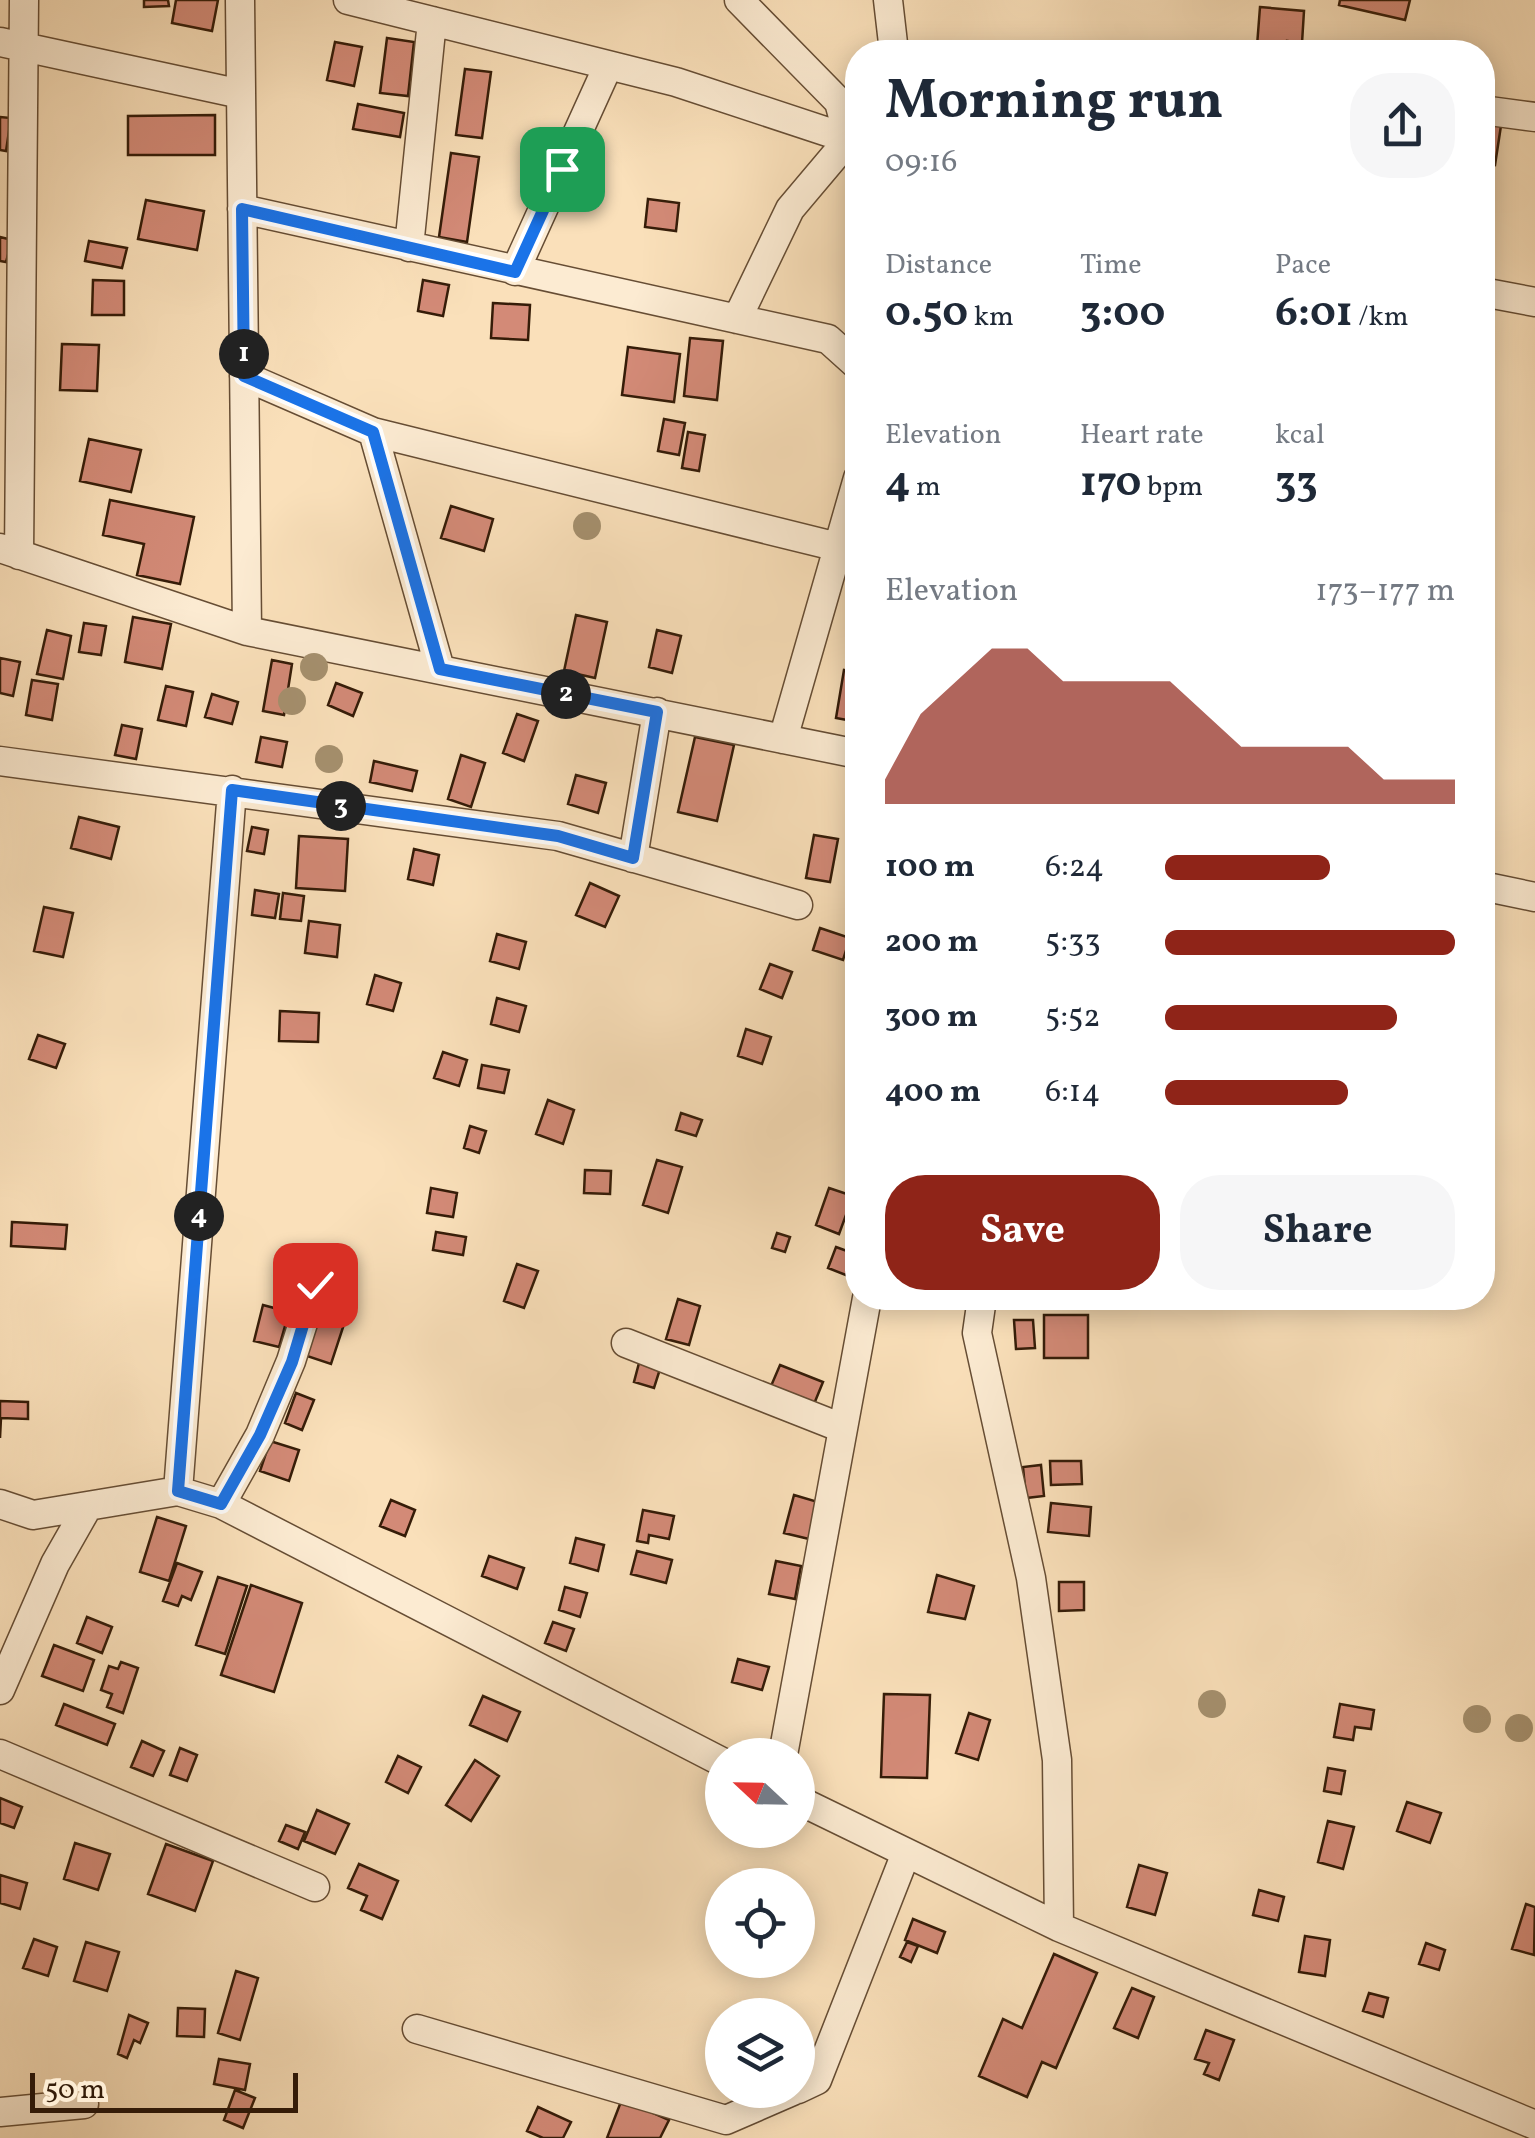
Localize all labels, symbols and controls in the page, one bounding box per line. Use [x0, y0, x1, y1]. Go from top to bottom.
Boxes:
text: Morning run [885, 65, 1224, 141]
button: share [1350, 73, 1455, 178]
pin [520, 127, 605, 212]
text: 09:16 [885, 141, 957, 185]
icon: arrive [535, 142, 590, 197]
text: Distance [885, 246, 992, 285]
text: Time [1080, 246, 1141, 285]
text: Pace [1275, 246, 1331, 285]
text: 0.50 [885, 285, 968, 344]
text: 3:00 [1080, 285, 1166, 344]
text: 6:01 [1275, 285, 1353, 344]
text: km [968, 298, 1014, 337]
text: /km [1353, 298, 1409, 337]
pin: 1 [219, 329, 269, 379]
text: 1 [238, 334, 250, 373]
text: Elevation [885, 416, 1001, 455]
text: Heart rate [1080, 416, 1204, 455]
text: kcal [1275, 416, 1325, 455]
text: 4 [885, 455, 910, 514]
text: 170 [1080, 455, 1141, 514]
text: 33 [1275, 455, 1318, 514]
text: m [910, 468, 941, 507]
text: bpm [1141, 468, 1203, 507]
text: Elevation [885, 570, 1018, 614]
text: 173–177 m [1315, 570, 1455, 614]
pin: 2 [541, 669, 591, 719]
text: 2 [559, 674, 573, 713]
pin: 3 [316, 781, 366, 831]
text: 3 [334, 786, 348, 825]
text: 100 m [885, 846, 975, 890]
text: 6:24 [1045, 846, 1104, 890]
text: 200 m [885, 921, 979, 965]
text: 5:33 [1045, 921, 1101, 965]
text: 300 m [885, 996, 978, 1040]
text: 5:52 [1045, 996, 1101, 1040]
text: 400 m [885, 1071, 981, 1115]
text: 6:14 [1045, 1071, 1100, 1115]
button: Save [885, 1175, 1160, 1290]
button: Share [1180, 1175, 1455, 1290]
pin: 4 [174, 1191, 224, 1241]
text: 4 [191, 1196, 207, 1235]
pin [273, 1243, 358, 1328]
icon: check [288, 1258, 343, 1313]
north arrow [705, 1738, 815, 1848]
map controls [705, 1738, 815, 2108]
button: locate [705, 1868, 815, 1978]
button: layers [705, 1998, 815, 2108]
scale bar [30, 2068, 298, 2112]
text: 50 m [45, 2071, 105, 2110]

